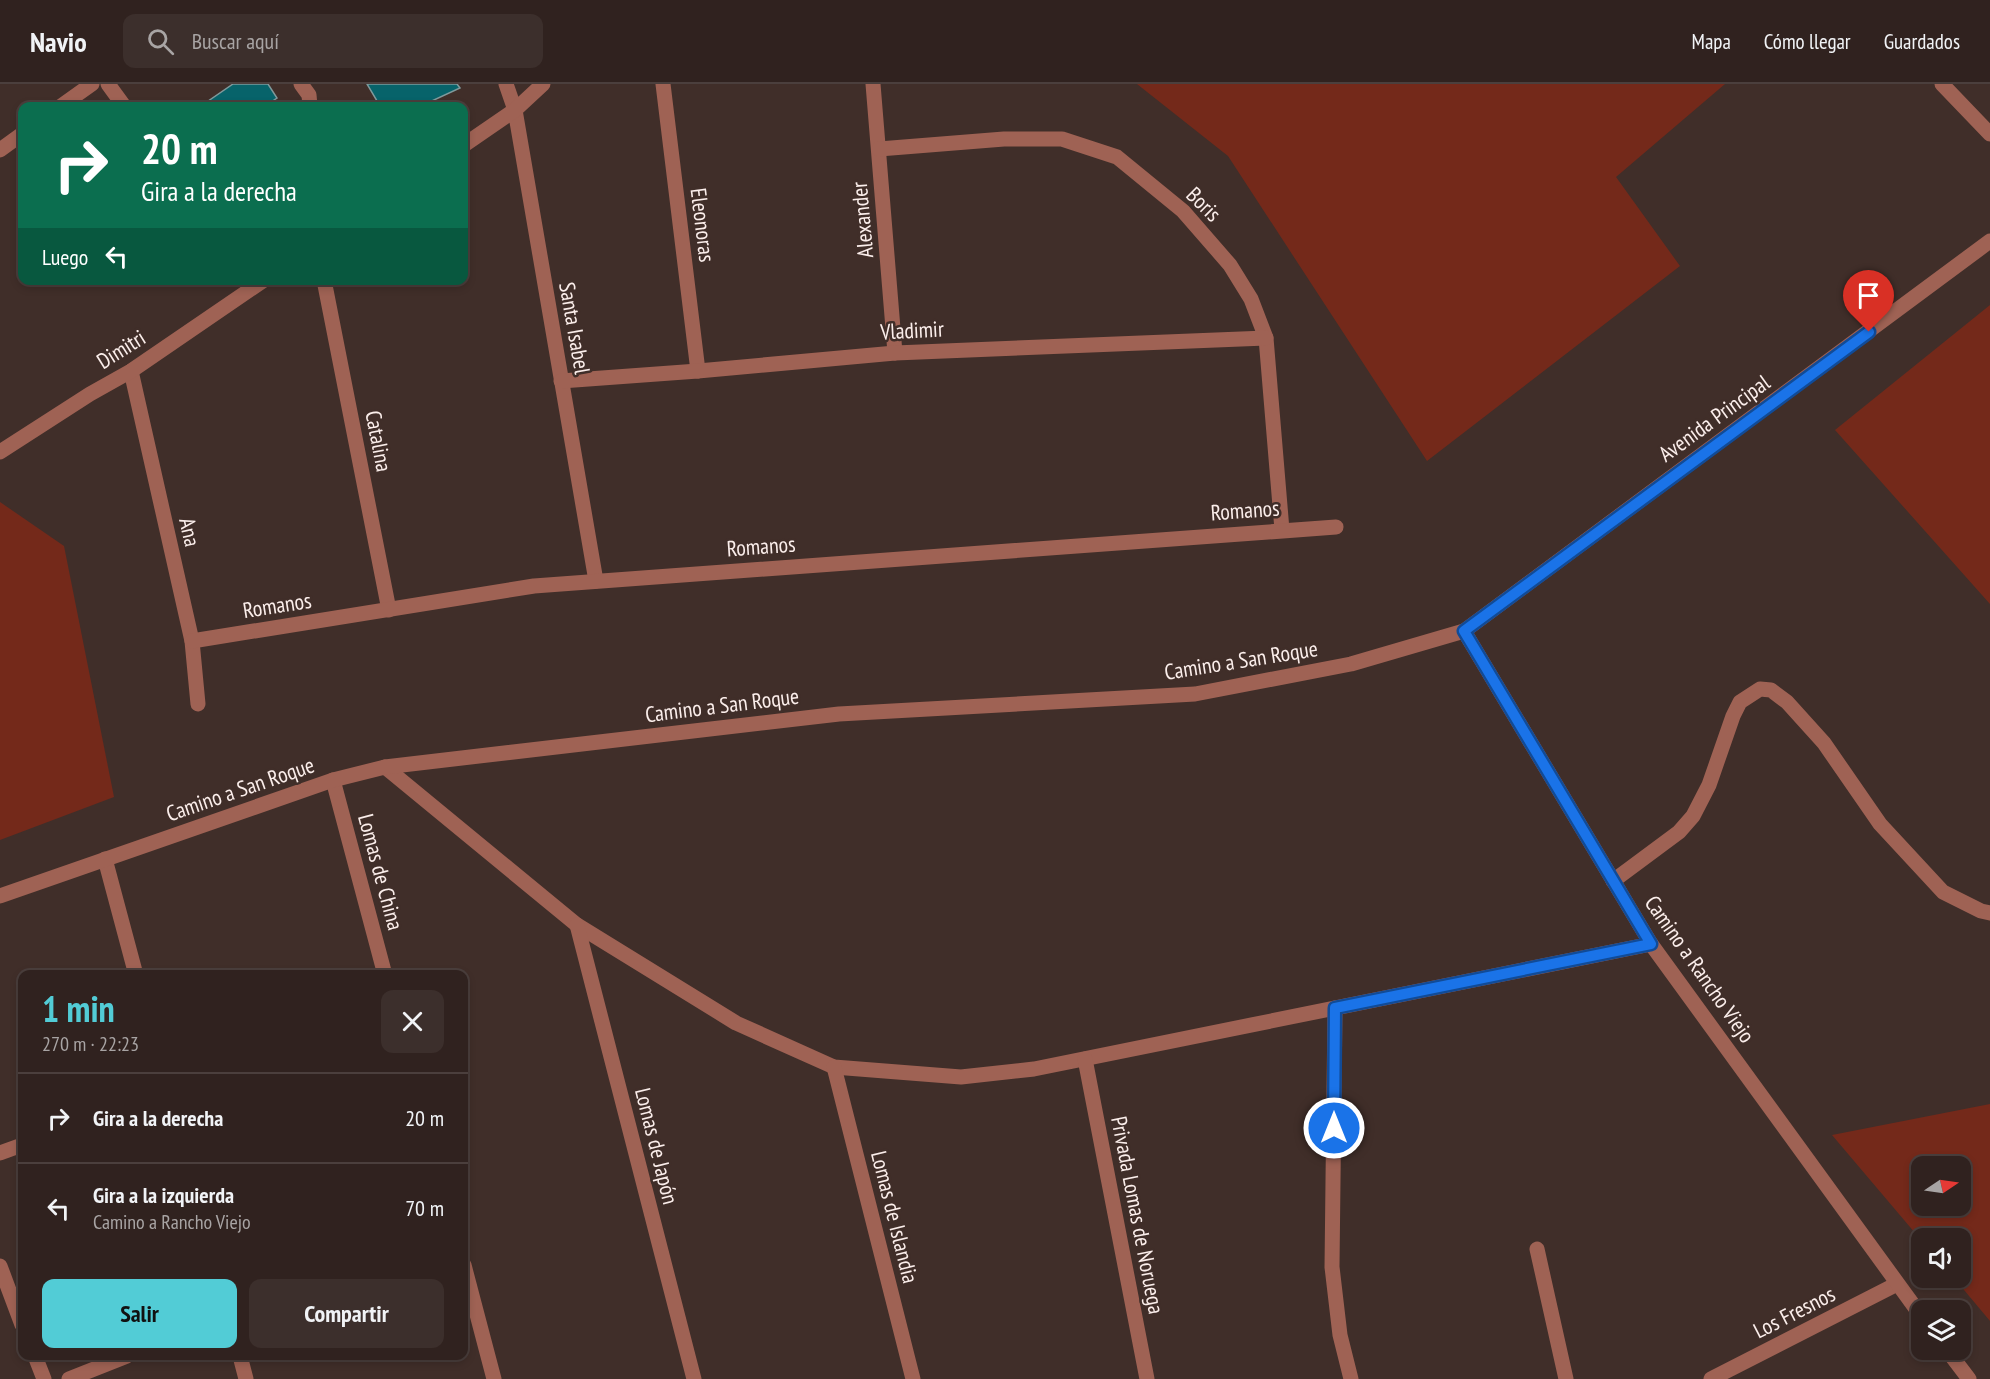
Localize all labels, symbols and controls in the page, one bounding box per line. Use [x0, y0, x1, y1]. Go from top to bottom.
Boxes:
search box [123, 14, 543, 68]
text: Navio [30, 23, 87, 60]
icon: search [144, 25, 177, 58]
text: Buscar aquí [192, 27, 279, 55]
text: Mapa [1692, 28, 1731, 55]
text: Cómo llegar [1764, 28, 1851, 55]
text: Guardados [1884, 28, 1960, 55]
text: 20 m [141, 121, 218, 176]
icon: right [42, 126, 120, 204]
text: Gira a la derecha [141, 174, 297, 208]
street label: Alexander [845, 181, 879, 259]
street label: Boris [1181, 181, 1227, 227]
street label: Eleonoras [685, 186, 721, 264]
icon: left [100, 240, 133, 273]
text: Luego [42, 243, 88, 271]
pin [1843, 270, 1894, 332]
icon: arrive [1852, 279, 1885, 312]
street label: Santa Isabel [553, 280, 597, 377]
street label: Vladimir [879, 314, 944, 346]
street label: Dimitri [91, 323, 151, 375]
street label: Avenida Principal [1653, 368, 1776, 468]
street label: Catalina [359, 408, 399, 474]
street label: Romanos [1210, 494, 1280, 526]
street label: Ana [173, 515, 207, 549]
street label: Romanos [726, 530, 796, 562]
street label: Romanos [241, 586, 313, 624]
street label: Camino a San Roque [1162, 634, 1320, 686]
street label: Camino a San Roque [643, 682, 801, 728]
street label: Camino a San Roque [162, 751, 318, 827]
street label: Lomas de China [352, 811, 410, 933]
street label: Camino a Rancho Viejo [1639, 890, 1761, 1048]
text: 1 min [42, 985, 115, 1032]
button: close [381, 990, 444, 1053]
text: 270 m · 22:23 [42, 1031, 139, 1057]
street label: Lomas de Japón [629, 1085, 685, 1207]
position arrow [1302, 1096, 1366, 1160]
icon: right [42, 1102, 75, 1135]
text: Gira a la derecha [93, 1104, 223, 1132]
text: 20 m [405, 1104, 444, 1132]
street label: Privada Lomas de Noruega [1105, 1114, 1171, 1316]
street label: Lomas de Islandia [865, 1148, 925, 1286]
north arrow [1911, 1156, 1971, 1216]
map controls [1911, 1156, 1971, 1360]
text: Gira a la izquierda [93, 1181, 234, 1209]
icon: left [42, 1192, 75, 1225]
text: 70 m [405, 1194, 444, 1222]
text: Camino a Rancho Viejo [93, 1209, 251, 1235]
button: sound [1911, 1228, 1971, 1288]
button: Salir [42, 1279, 237, 1348]
button: Compartir [249, 1279, 444, 1348]
street label: Los Fresnos [1748, 1280, 1840, 1344]
button: layers [1911, 1300, 1971, 1360]

